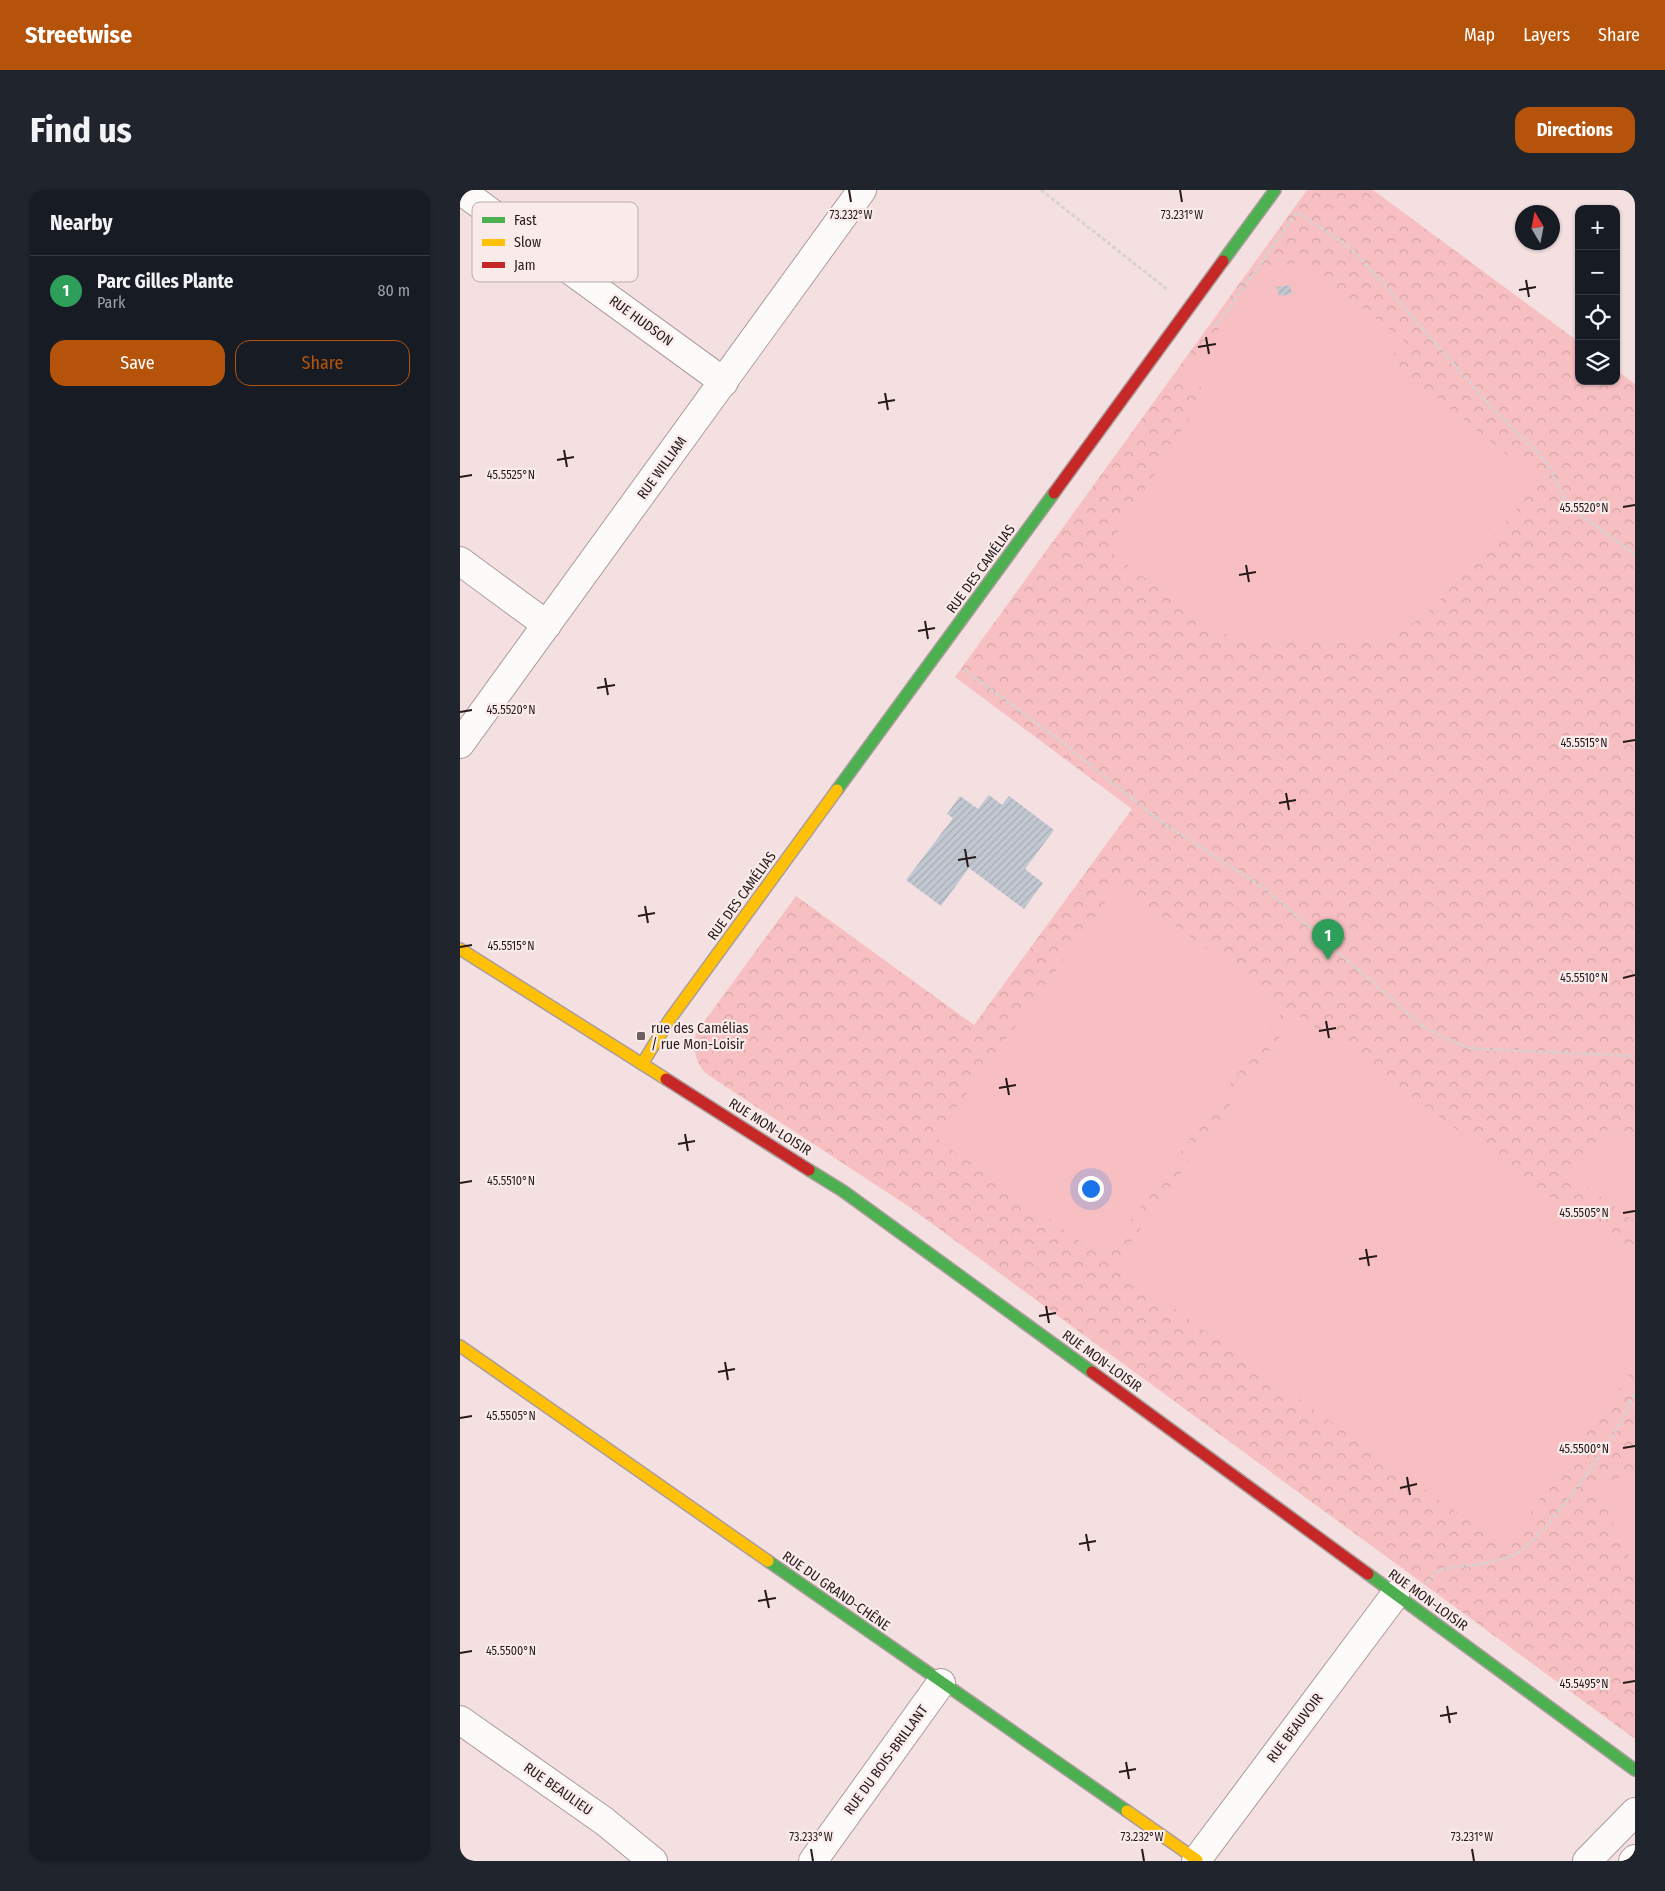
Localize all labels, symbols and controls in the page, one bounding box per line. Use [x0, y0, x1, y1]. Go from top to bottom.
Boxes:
text: Streetwise [25, 21, 132, 49]
text: Map [1464, 24, 1495, 46]
text: Layers [1523, 24, 1570, 46]
text: Share [1598, 24, 1640, 46]
button: Directions [1515, 107, 1635, 153]
text: Find us [30, 109, 132, 151]
legend [472, 202, 638, 282]
north arrow [1515, 205, 1560, 250]
map controls [1575, 205, 1620, 385]
button: + [1575, 205, 1620, 250]
text: 73.232°W [829, 208, 873, 222]
text: 73.231°W [1161, 208, 1203, 222]
text: Nearby [50, 210, 112, 236]
text: Fast [514, 212, 537, 229]
text: Slow [514, 234, 541, 251]
button: − [1575, 250, 1620, 295]
text: Jam [514, 257, 535, 274]
text: Parc Gilles Plante [97, 270, 233, 293]
text: 1 [63, 281, 69, 300]
text: 80 m [378, 281, 410, 300]
street label: RUE HUDSON [606, 292, 676, 350]
text: Park [97, 293, 125, 312]
button: locate [1575, 295, 1620, 340]
button: Save [50, 340, 225, 386]
button: Share [235, 340, 410, 386]
button: layers [1575, 340, 1620, 385]
street label: RUE WILLIAM [634, 433, 690, 503]
text: 45.5525°N [487, 468, 535, 482]
text: 45.5520°N [1559, 501, 1609, 515]
street label: RUE DES CAMÉLIAS [942, 521, 1019, 617]
text: 45.5520°N [486, 703, 536, 717]
text: 45.5515°N [1560, 736, 1608, 750]
street label: RUE DES CAMÉLIAS [703, 848, 780, 944]
pin: 1 [1312, 919, 1344, 960]
text: 45.5515°N [487, 939, 535, 953]
text: 45.5510°N [1560, 971, 1608, 985]
place label: rue des Camélias / rue Mon-Loisir [651, 1020, 749, 1053]
marker: rue des Camélias / rue Mon-Loisir [635, 1030, 647, 1042]
street label: RUE MON-LOISIR [726, 1095, 815, 1159]
text: 45.5510°N [487, 1174, 535, 1188]
your location [1078, 1176, 1104, 1202]
text: 45.5505°N [1559, 1206, 1609, 1220]
street label: RUE MON-LOISIR [1059, 1326, 1145, 1396]
text: 45.5505°N [486, 1409, 536, 1423]
text: 45.5500°N [1559, 1442, 1609, 1456]
street label: RUE DU GRAND-CHÊNE [779, 1547, 894, 1635]
street label: RUE MON-LOISIR [1385, 1565, 1471, 1635]
text: 45.5500°N [486, 1644, 536, 1658]
text: 45.5495°N [1559, 1677, 1609, 1691]
street label: RUE BEAUVOIR [1263, 1690, 1327, 1766]
street label: RUE DU BOIS-BRILLANT [841, 1702, 932, 1818]
street label: RUE BEAULIEU [520, 1759, 596, 1819]
text: 73.233°W [789, 1830, 833, 1844]
text: 73.232°W [1120, 1830, 1164, 1844]
text: 73.231°W [1451, 1830, 1493, 1844]

